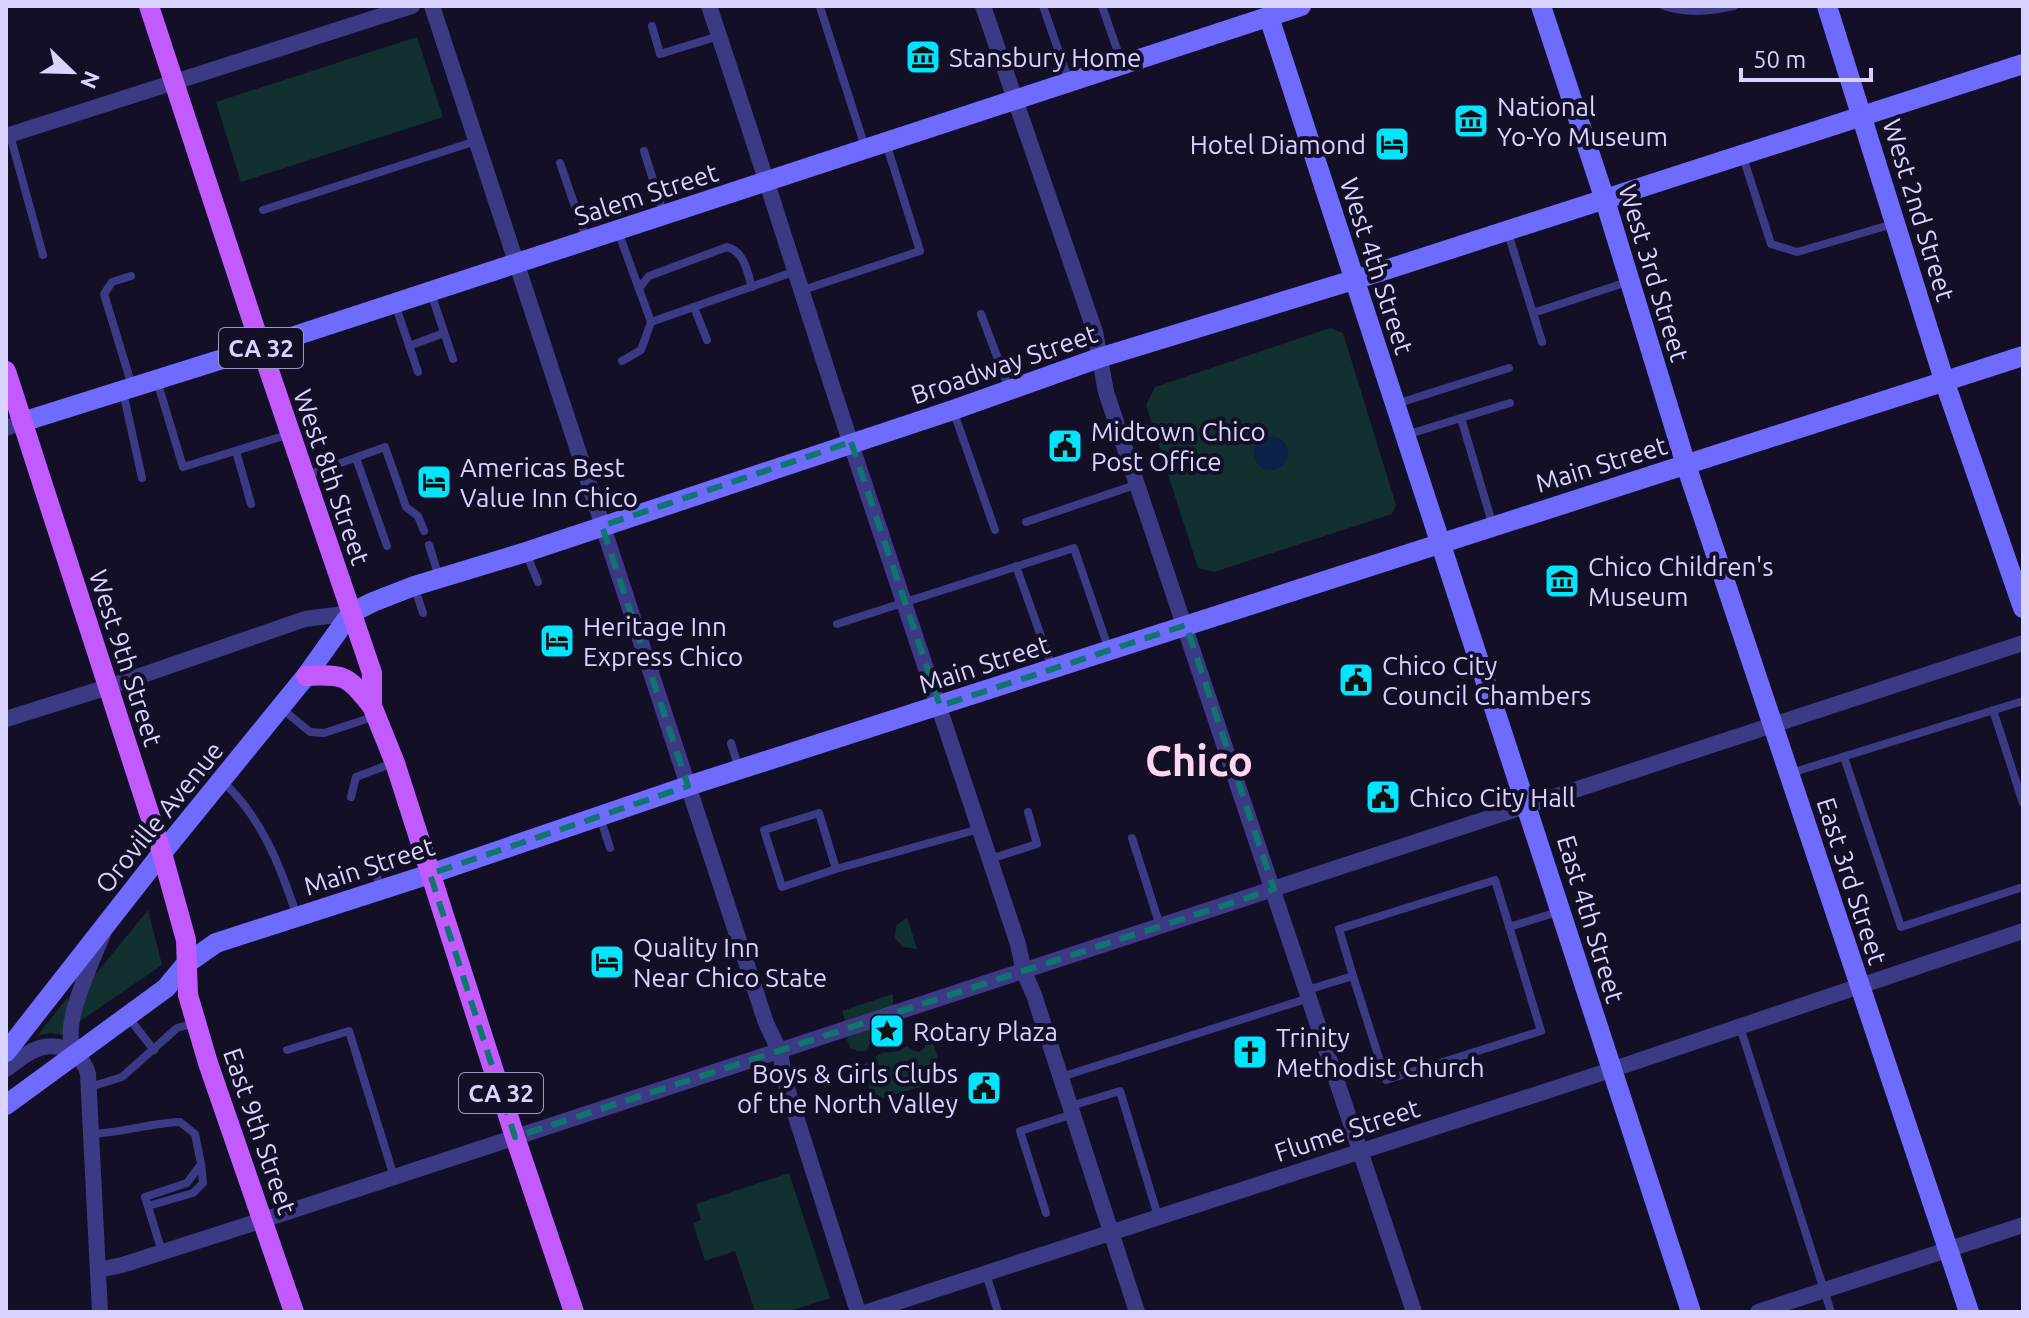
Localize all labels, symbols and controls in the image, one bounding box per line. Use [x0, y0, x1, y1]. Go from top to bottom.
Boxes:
north arrow [32, 32, 112, 112]
scale bar [1741, 32, 1871, 82]
museum icon: Stansbury Home [904, 38, 942, 76]
place label: Stansbury Home [949, 43, 1141, 72]
text: 50 m [1753, 46, 1806, 73]
text: N [76, 68, 106, 92]
place label: National Yo-Yo Museum [1497, 92, 1668, 151]
museum icon: National Yo-Yo Museum [1452, 102, 1490, 140]
street label: West 2nd Street [1878, 116, 1960, 304]
hotel icon: Hotel Diamond [1373, 125, 1411, 163]
place label: Hotel Diamond [1190, 130, 1366, 159]
street label: Salem Street [571, 157, 721, 231]
street label: West 4th Street [1335, 174, 1419, 358]
street label: West 3rd Street [1613, 181, 1695, 365]
street label: Broadway Street [907, 319, 1101, 409]
road number: CA 32 [219, 328, 303, 368]
street label: West 8th Street [288, 385, 376, 569]
place label: Midtown Chico Post Office [1091, 417, 1266, 476]
public building icon: Midtown Chico Post Office [1046, 427, 1084, 465]
street label: Main Street [1532, 430, 1670, 498]
place label: Americas Best Value Inn Chico [460, 453, 638, 512]
hotel icon: Americas Best Value Inn Chico [415, 463, 453, 501]
place label: Chico Children's Museum [1588, 552, 1773, 611]
museum icon: Chico Children's Museum [1543, 562, 1581, 600]
street label: West 9th Street [84, 566, 168, 750]
place label: Heritage Inn Express Chico [583, 612, 743, 671]
hotel icon: Heritage Inn Express Chico [538, 622, 576, 660]
street label: Main Street [915, 629, 1053, 699]
place label: Chico City Council Chambers [1382, 651, 1591, 710]
public building icon: Chico City Council Chambers [1337, 661, 1375, 699]
street label: Oroville Avenue [89, 736, 229, 898]
district label: Chico [1145, 737, 1253, 784]
public building icon: Chico City Hall [1364, 778, 1402, 816]
place label: Chico City Hall [1409, 783, 1576, 812]
street label: East 3rd Street [1811, 794, 1893, 968]
street label: Main Street [300, 831, 438, 901]
street label: East 4th Street [1552, 832, 1630, 1006]
place label: Quality Inn Near Chico State [633, 933, 827, 992]
hotel icon: Quality Inn Near Chico State [588, 943, 626, 981]
place icon: Rotary Plaza [868, 1012, 906, 1050]
place label: Rotary Plaza [913, 1017, 1058, 1046]
place label: Trinity Methodist Church [1276, 1023, 1485, 1082]
church icon: Trinity Methodist Church [1231, 1033, 1269, 1071]
street label: East 9th Street [218, 1044, 302, 1218]
place label: Boys & Girls Clubs of the North Valley [737, 1059, 958, 1118]
public building icon: Boys & Girls Clubs of the North Valley [965, 1069, 1003, 1107]
road number: CA 32 [459, 1073, 543, 1113]
street label: Flume Street [1271, 1093, 1423, 1167]

